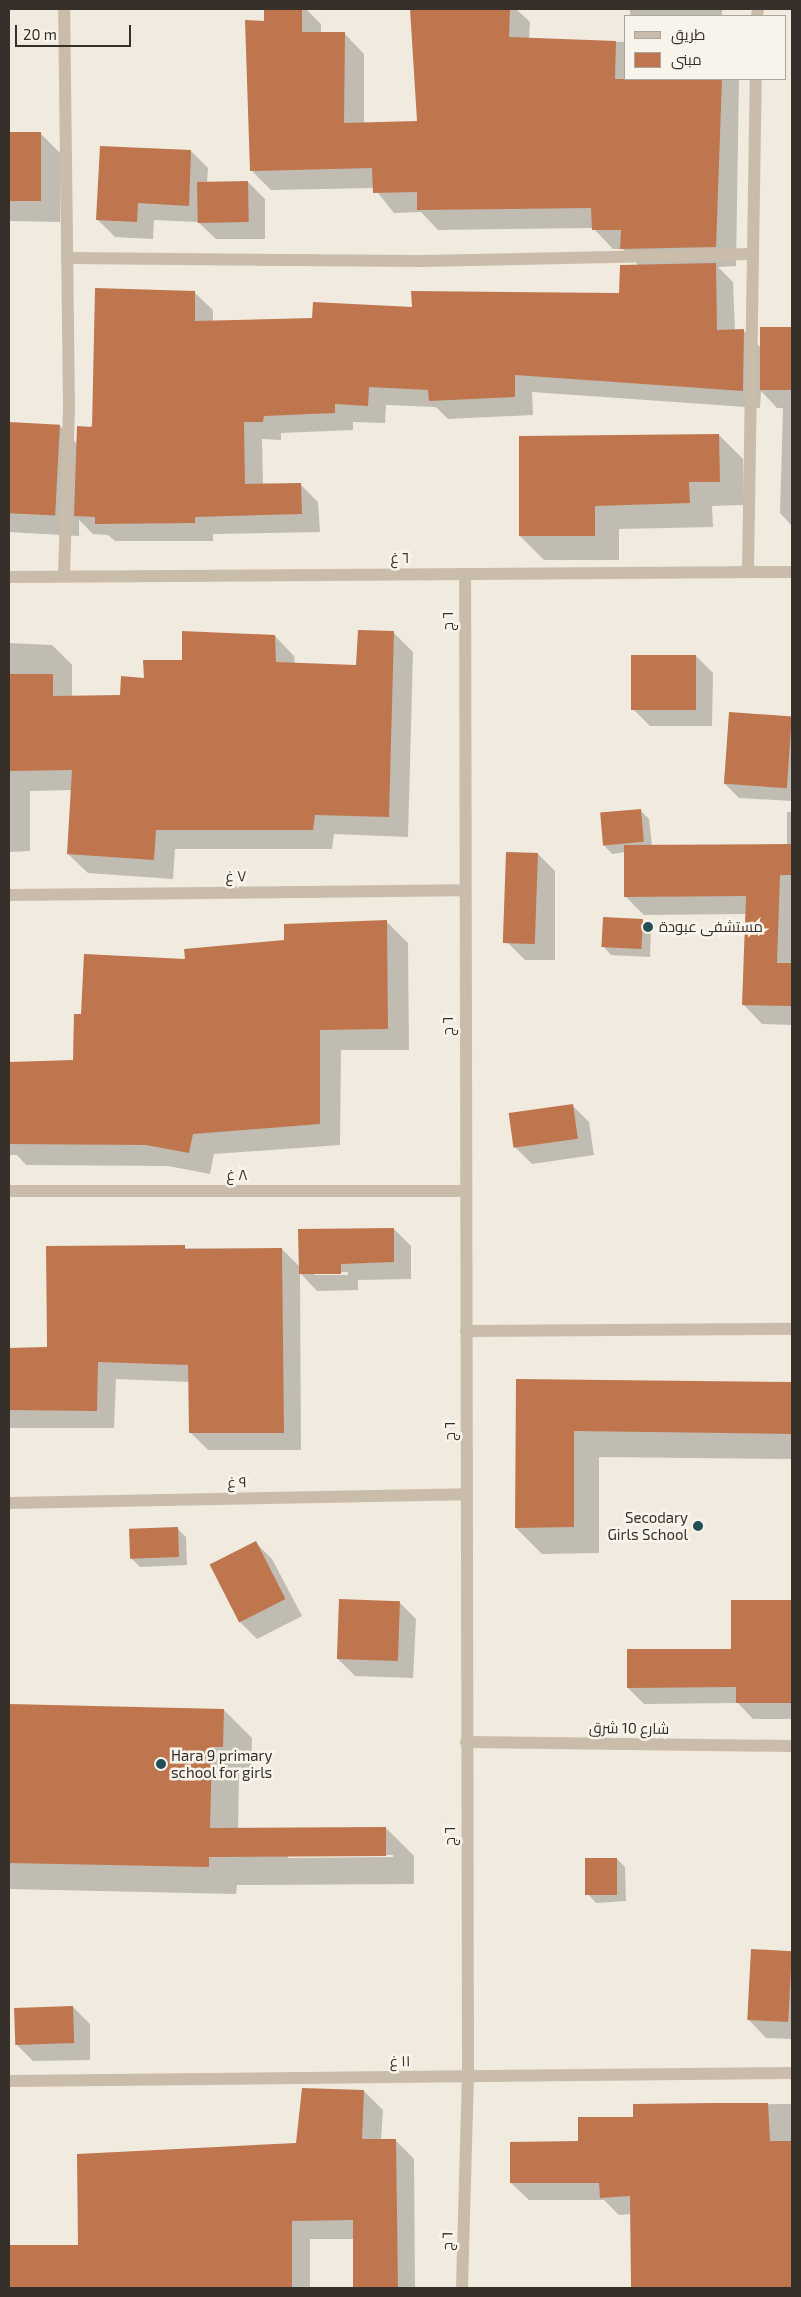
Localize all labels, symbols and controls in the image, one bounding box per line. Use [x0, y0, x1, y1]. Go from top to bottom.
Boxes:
scale bar [18, 15, 134, 47]
legend [624, 15, 786, 80]
text: 20 m [23, 25, 57, 43]
text: طريق [671, 25, 705, 43]
text: مبنى [671, 50, 702, 68]
street label: ٦ غ [391, 549, 409, 567]
street label: ٦ ج [439, 611, 457, 631]
street label: ٧ غ [225, 867, 247, 885]
place label: مستشفى عبودة [659, 918, 763, 936]
marker: مستشفى عبودة [641, 920, 655, 934]
street label: ٦ ج [439, 1016, 457, 1036]
street label: ٨ غ [227, 1166, 247, 1184]
street label: ٦ ج [441, 1421, 459, 1441]
street label: ٩ غ [227, 1473, 247, 1491]
place label: Secodary Girls School [607, 1508, 688, 1543]
marker: Secodary Girls School [692, 1520, 704, 1532]
street label: شارع 10 شرق [589, 1718, 669, 1738]
place label: Hara 9 primary school for girls [171, 1746, 273, 1781]
marker: Hara 9 primary school for girls [155, 1758, 167, 1770]
street label: ٦ ج [441, 1826, 459, 1846]
street label: ١١ غ [389, 2052, 411, 2070]
street label: ٦ ج [438, 2231, 456, 2251]

